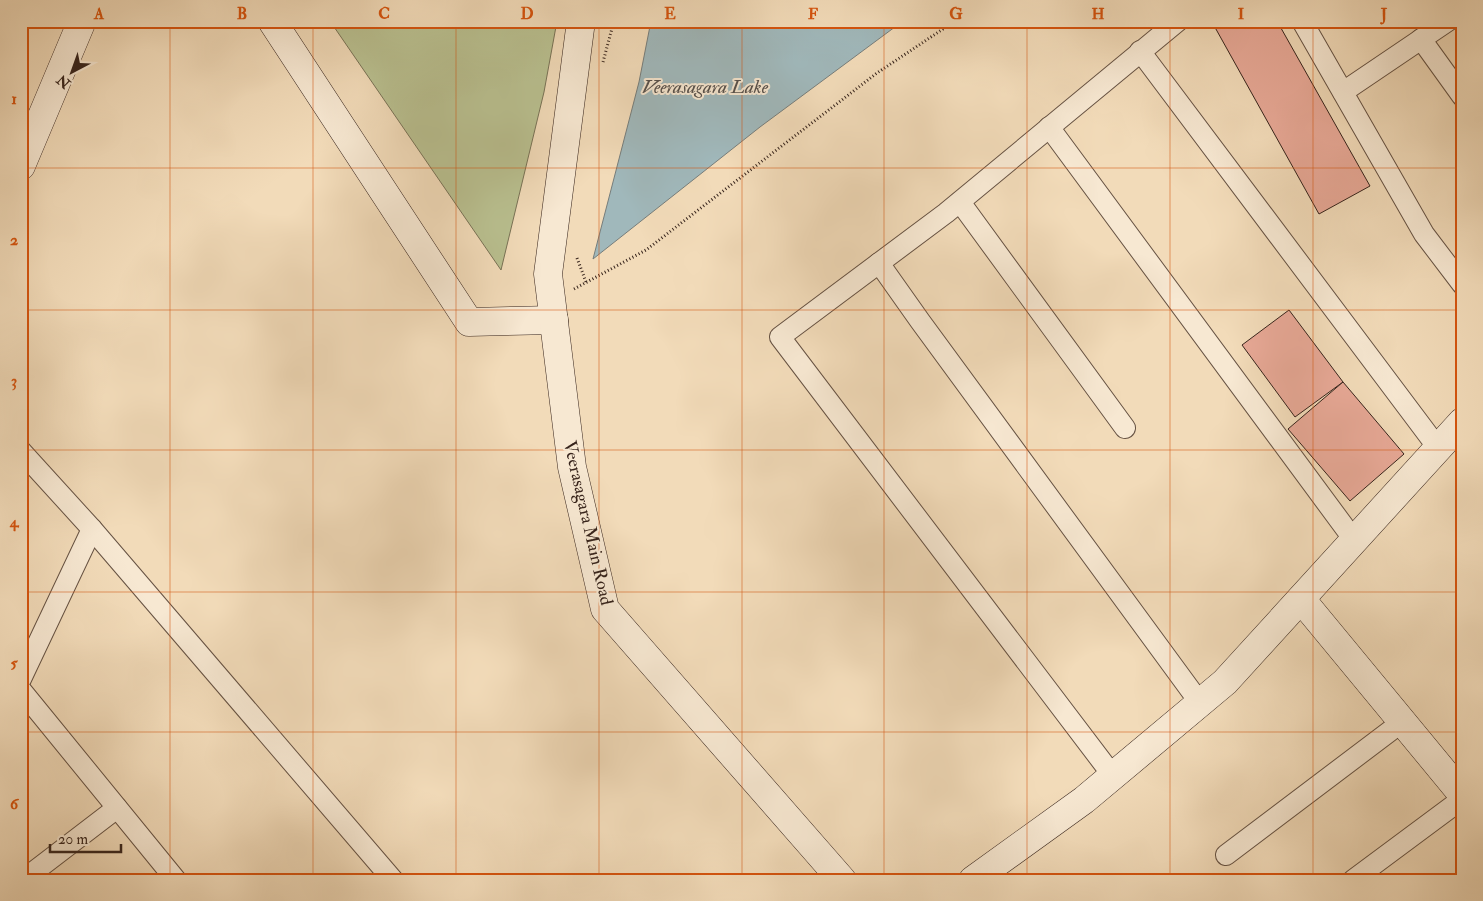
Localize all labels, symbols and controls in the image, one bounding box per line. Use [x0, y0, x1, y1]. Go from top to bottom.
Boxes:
text: A [93, 4, 105, 24]
text: B [237, 4, 247, 24]
text: C [378, 4, 390, 24]
text: D [520, 4, 534, 24]
text: E [664, 4, 676, 24]
text: F [808, 4, 818, 24]
text: G [949, 4, 963, 24]
text: H [1091, 4, 1105, 24]
text: I [1238, 4, 1245, 24]
text: J [1380, 4, 1388, 25]
north arrow [48, 48, 98, 98]
text: N [53, 71, 75, 93]
water label: Veerasagara Lake [642, 75, 769, 99]
text: 1 [11, 89, 17, 109]
text: 2 [10, 230, 18, 250]
text: 3 [11, 371, 17, 391]
street label: Veerasagara Main Road [558, 438, 618, 608]
text: 4 [9, 512, 20, 532]
text: 5 [10, 653, 18, 673]
text: 6 [10, 794, 20, 814]
scale bar [50, 821, 121, 853]
text: 20 m [58, 830, 88, 849]

